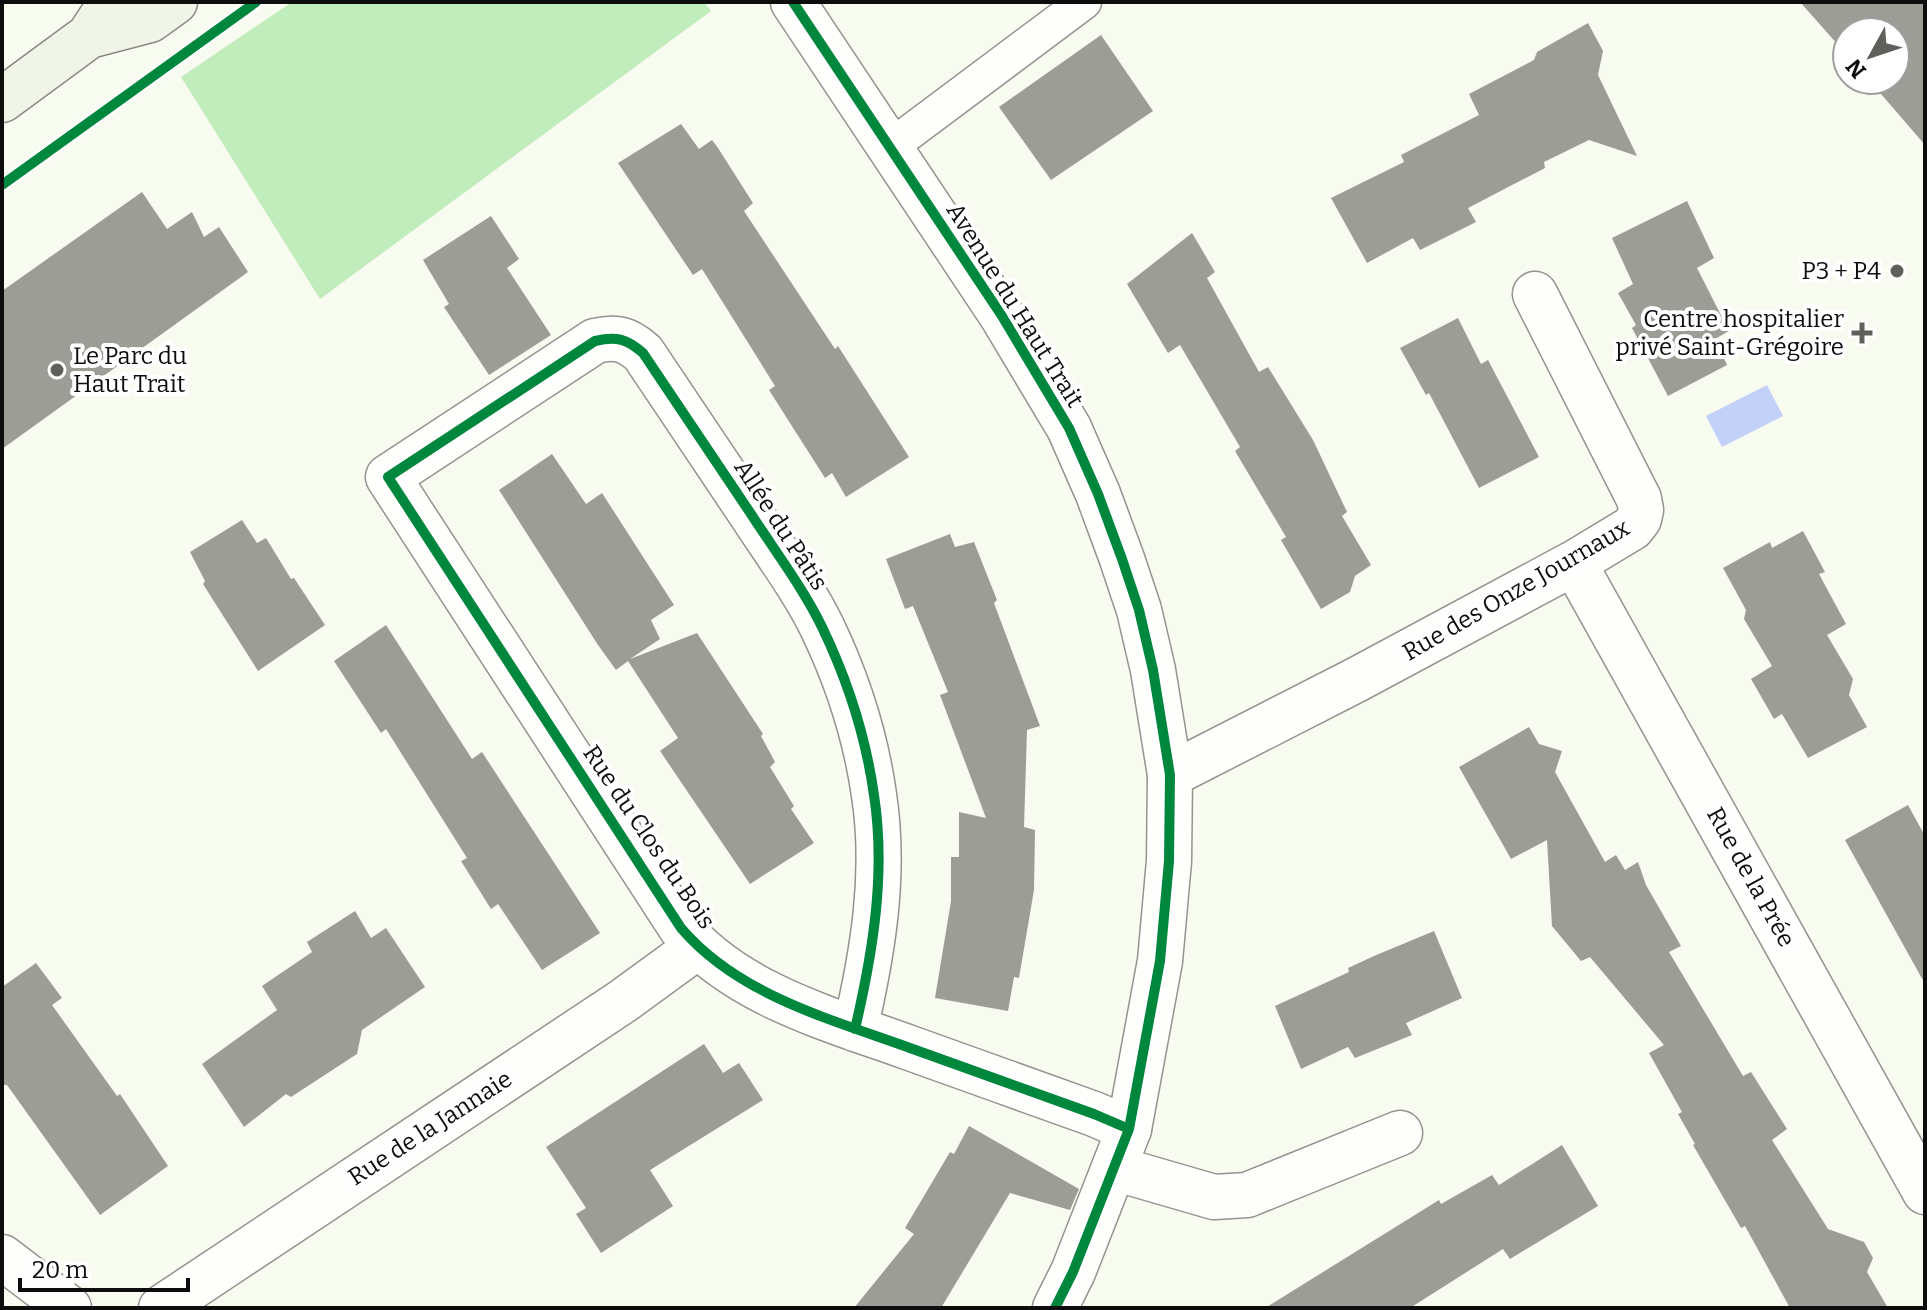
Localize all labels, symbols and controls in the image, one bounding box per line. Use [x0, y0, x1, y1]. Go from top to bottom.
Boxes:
north arrow [1831, 16, 1911, 96]
text: N [1840, 53, 1872, 84]
street label: Avenue du Haut Trait [941, 198, 1089, 413]
place label: P3 + P4 [1801, 257, 1881, 285]
marker: P3 + P4 [1888, 262, 1906, 280]
place label: Centre hospitalier privé Saint-Grégoire [1615, 305, 1844, 361]
marker: Centre hospitalier privé Saint-Grégoire [1851, 322, 1873, 344]
place label: Le Parc du Haut Trait [73, 342, 187, 398]
marker: Le Parc du Haut Trait [48, 361, 66, 379]
street label: Allée du Pâtis [728, 455, 834, 595]
street label: Rue des Onze Journaux [1398, 514, 1634, 666]
street label: Rue du Clos du Bois [577, 740, 721, 934]
street label: Rue de la Prée [1701, 802, 1801, 952]
street label: Rue de la Jannaie [343, 1065, 517, 1191]
scale bar [20, 1242, 188, 1292]
text: 20 m [32, 1256, 88, 1284]

